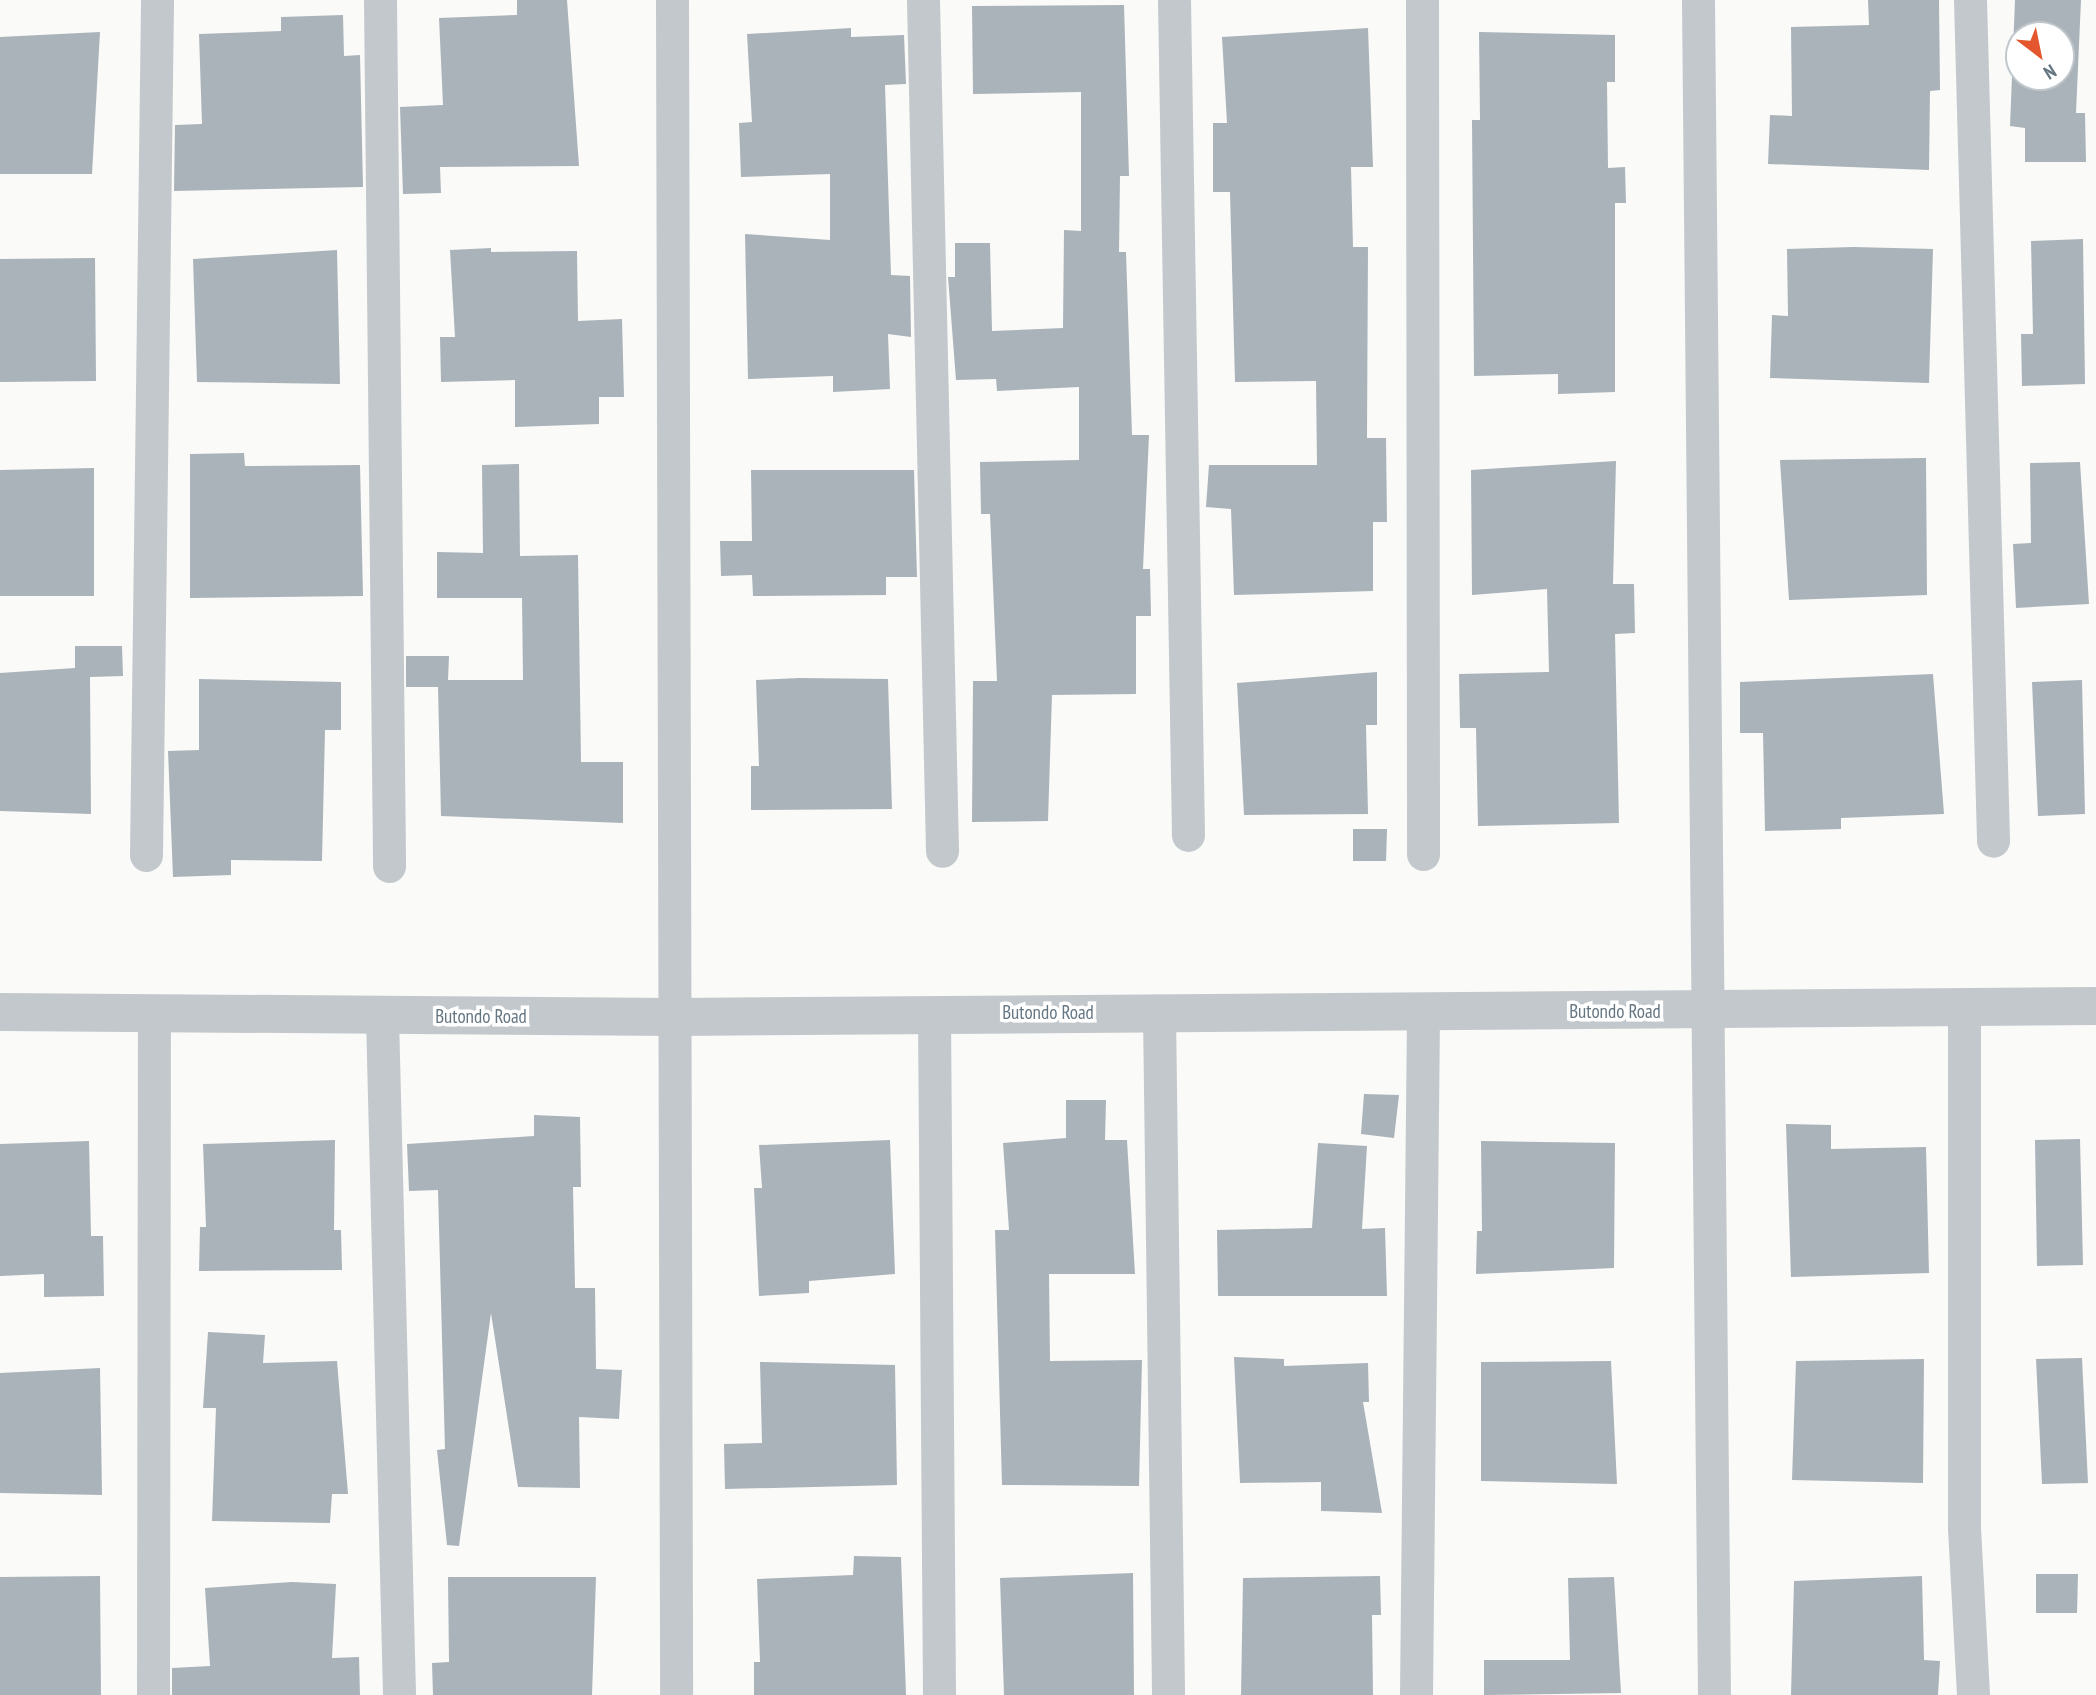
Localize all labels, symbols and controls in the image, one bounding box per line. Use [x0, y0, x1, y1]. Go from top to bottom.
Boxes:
north arrow [2005, 21, 2075, 91]
text: N [2039, 59, 2061, 85]
street label: Butondo Road [1569, 1001, 1661, 1023]
street label: Butondo Road [1002, 1002, 1094, 1024]
street label: Butondo Road [435, 1006, 527, 1028]

